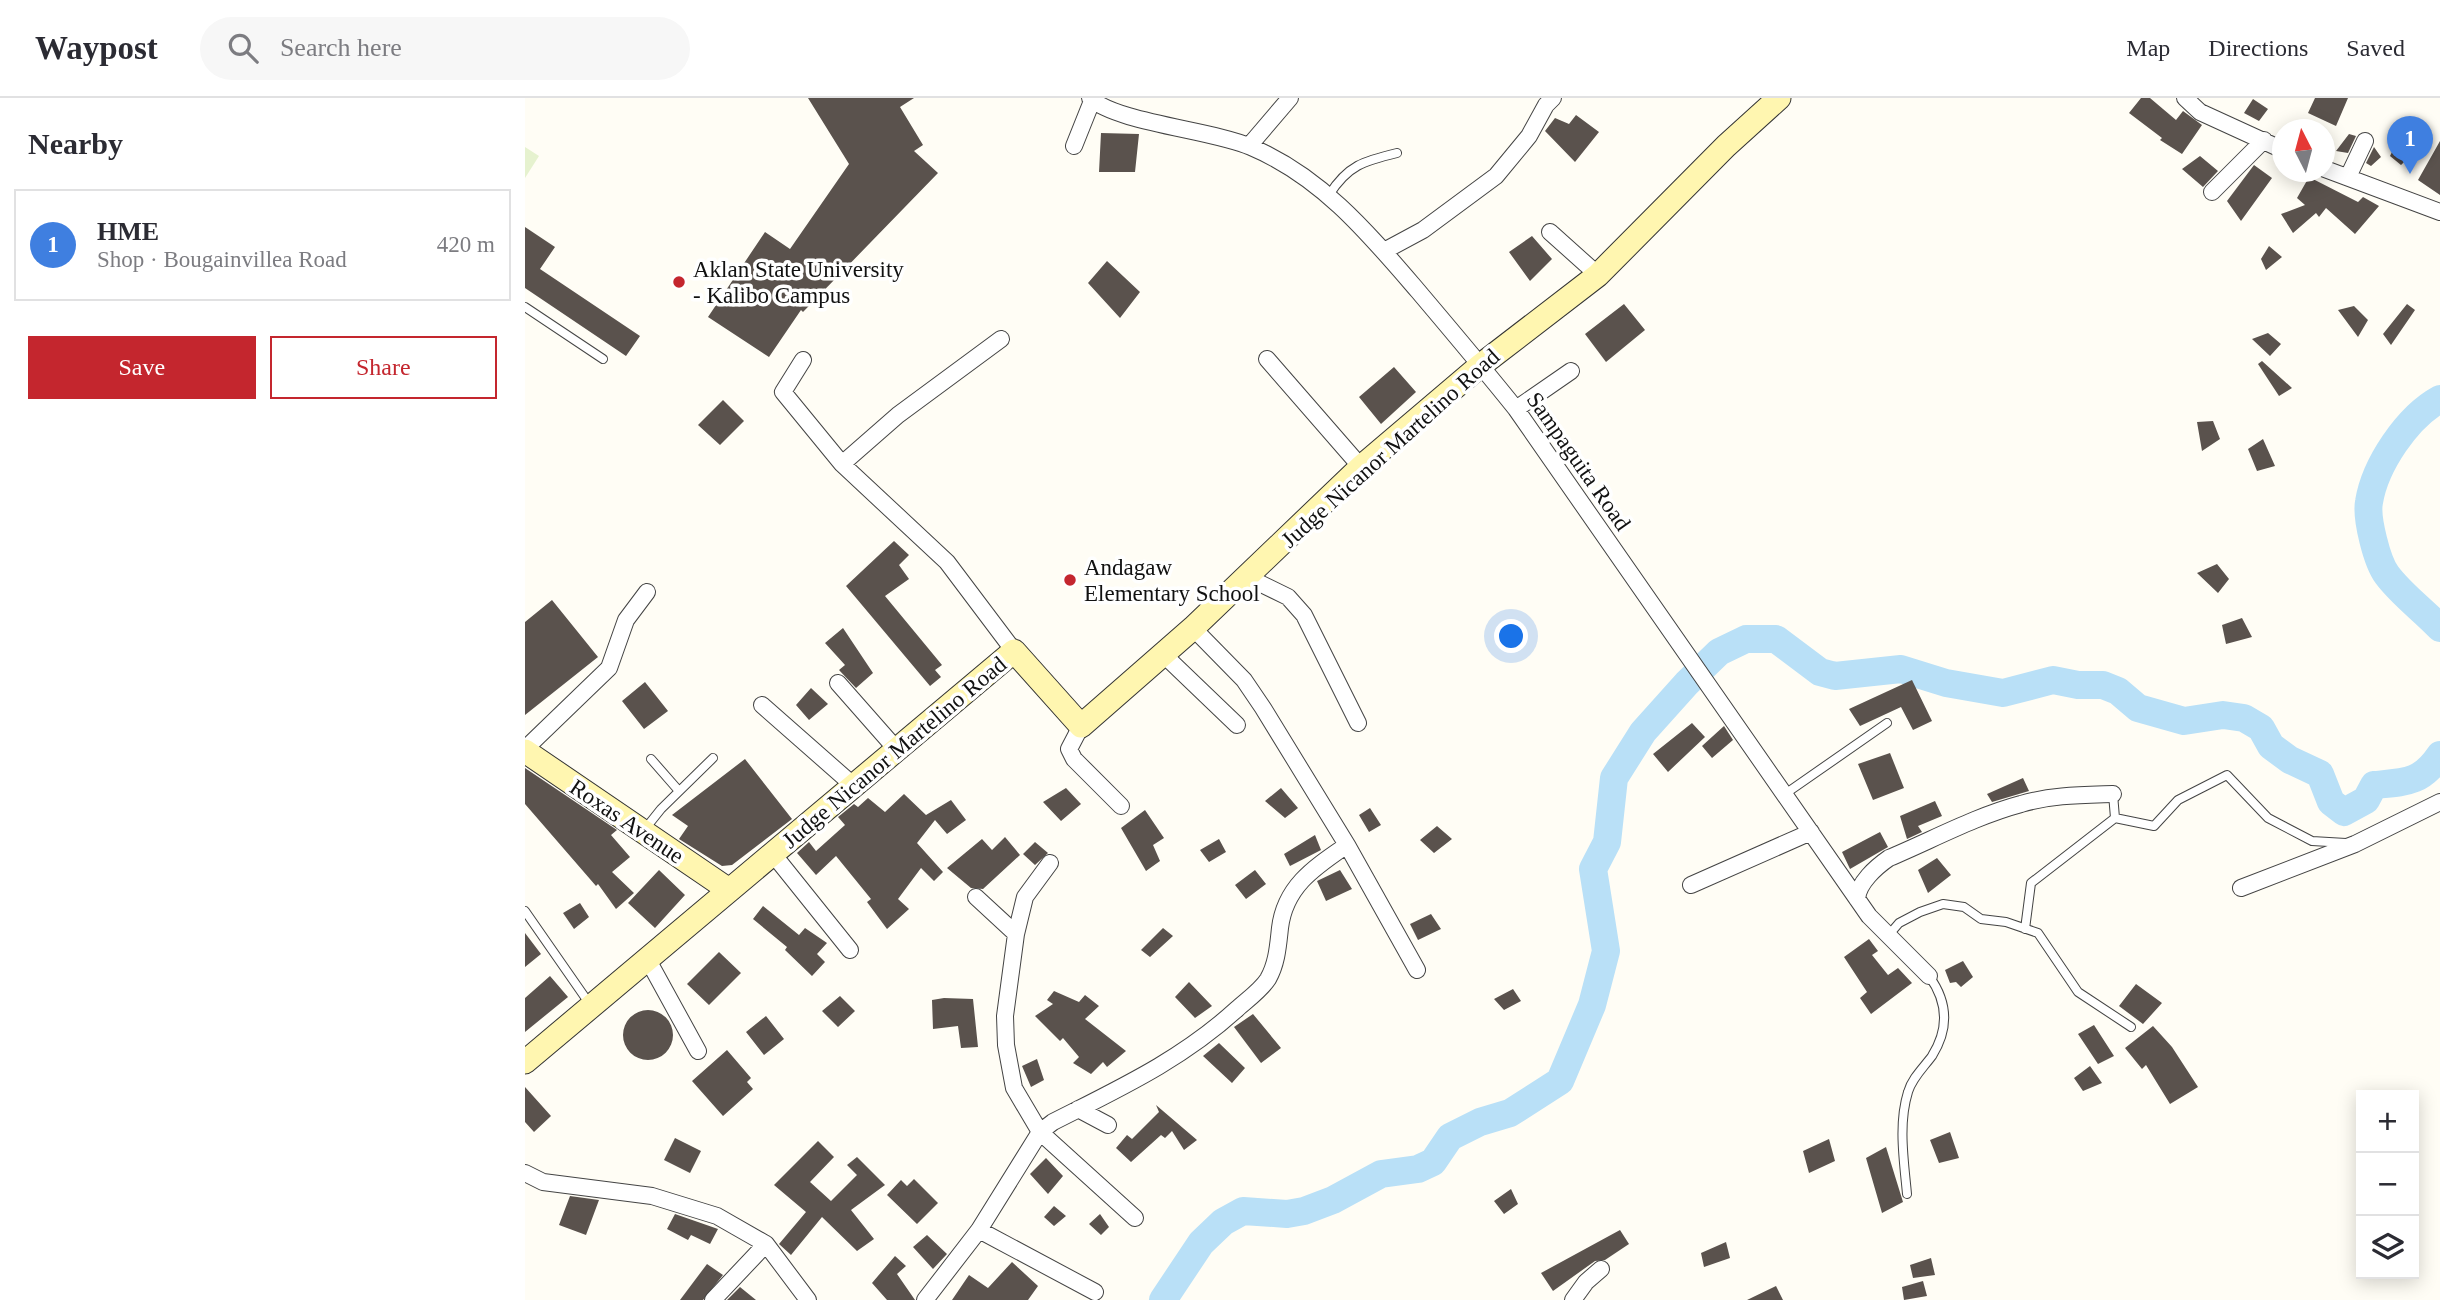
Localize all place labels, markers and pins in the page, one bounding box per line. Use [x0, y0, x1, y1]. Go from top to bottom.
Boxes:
pin: 1 [2387, 116, 2433, 174]
place label: Aklan State University - Kalibo Campus [693, 257, 904, 308]
marker: Aklan State University - Kalibo Campus [671, 274, 687, 290]
place label: Andagaw Elementary School [1084, 555, 1260, 606]
marker: Andagaw Elementary School [1062, 572, 1078, 588]

